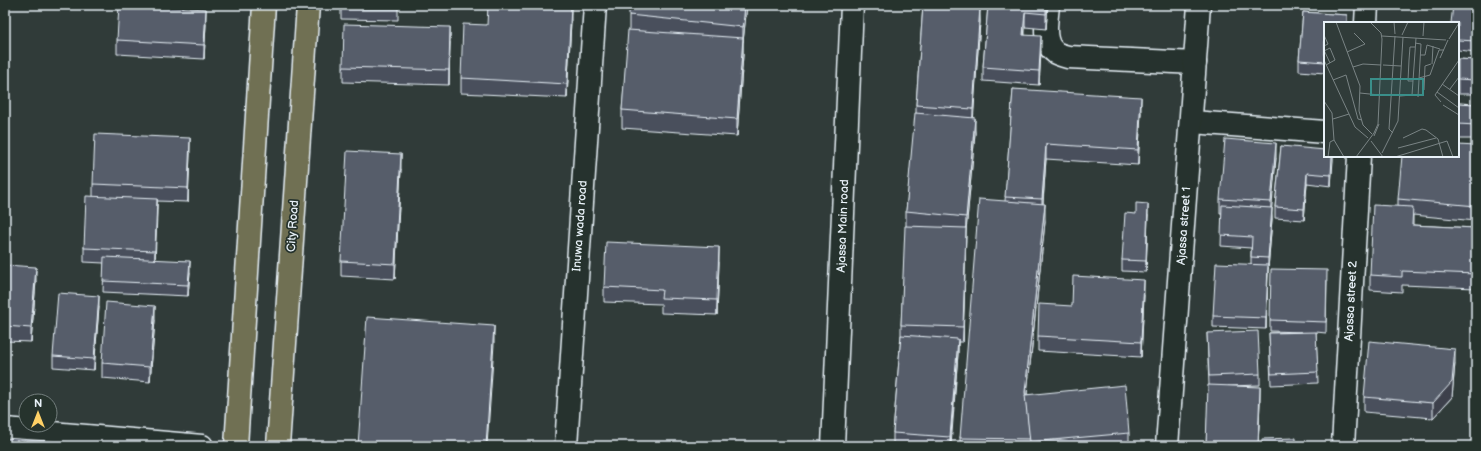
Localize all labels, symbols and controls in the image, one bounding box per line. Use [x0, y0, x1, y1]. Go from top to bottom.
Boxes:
inset map [1324, 22, 1459, 157]
street label: Ajassa Main road [834, 179, 852, 273]
street label: Inuwa wada road [569, 180, 591, 272]
street label: Ajassa street 1 [1174, 186, 1194, 266]
street label: City Road [284, 199, 302, 252]
street label: Ajassa street 2 [1341, 260, 1361, 342]
north arrow [18, 393, 58, 433]
text: N [34, 397, 42, 410]

